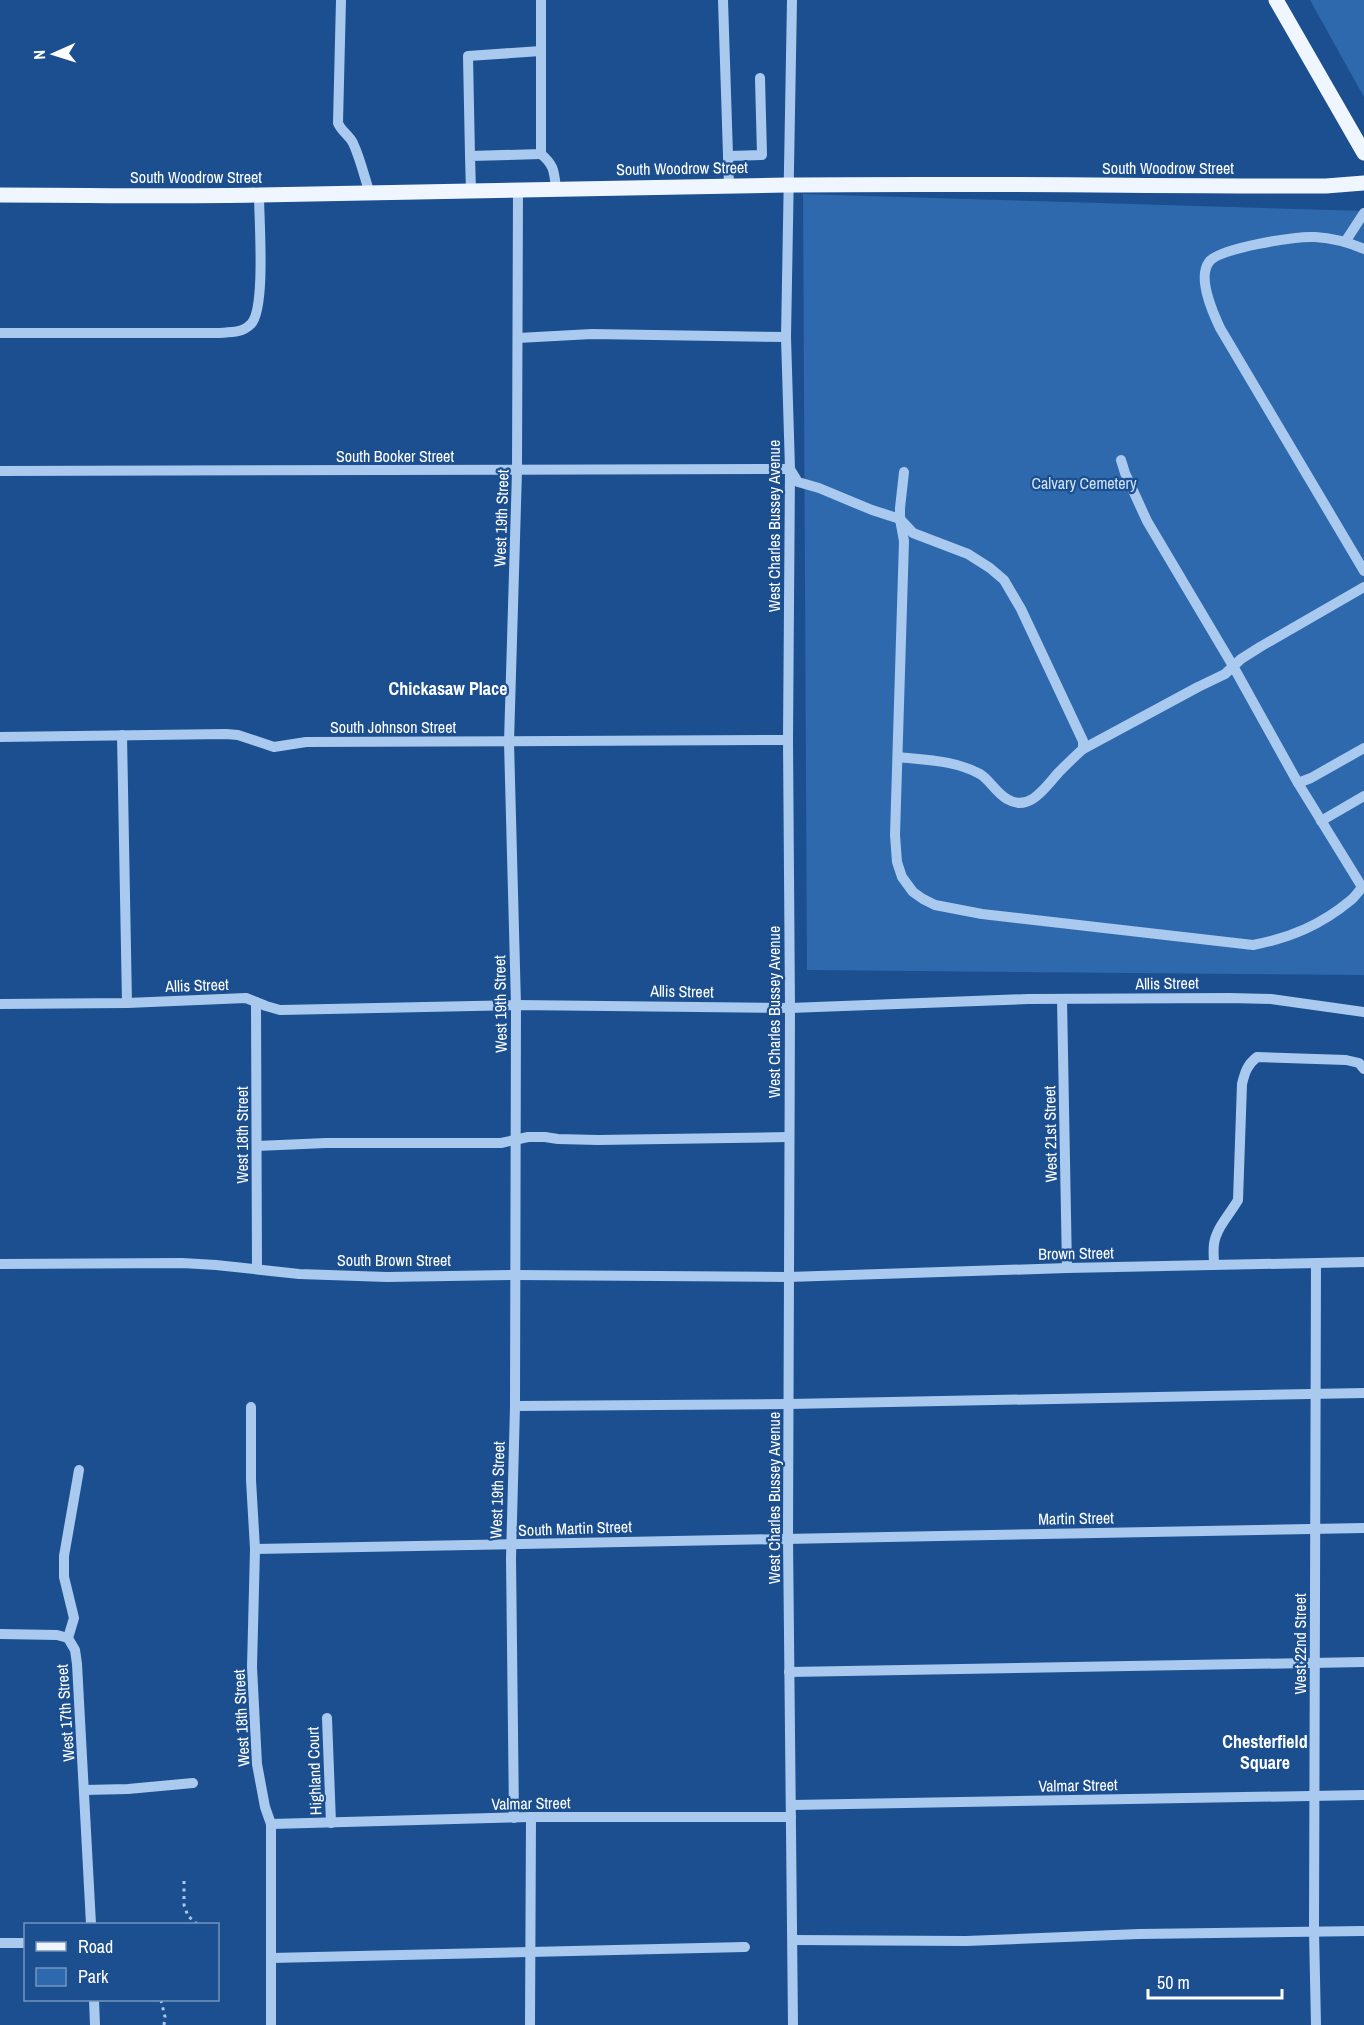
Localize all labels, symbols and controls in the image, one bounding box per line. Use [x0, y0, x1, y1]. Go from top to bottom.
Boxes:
north arrow [24, 24, 84, 84]
text: N [28, 49, 50, 60]
street label: South Woodrow Street [616, 156, 748, 180]
street label: South Woodrow Street [1102, 157, 1234, 179]
street label: South Woodrow Street [130, 166, 262, 188]
street label: West Charles Bussey Avenue [763, 440, 785, 612]
street label: South Booker Street [336, 445, 454, 467]
street label: West 19th Street [488, 469, 514, 567]
park label: Calvary Cemetery [1032, 472, 1137, 494]
district label: Chickasaw Place [389, 676, 507, 701]
street label: South Johnson Street [330, 716, 456, 738]
street label: West Charles Bussey Avenue [763, 926, 785, 1098]
street label: West 19th Street [488, 955, 512, 1053]
street label: Allis Street [1134, 971, 1199, 995]
street label: Allis Street [164, 973, 229, 997]
street label: Allis Street [649, 979, 714, 1003]
street label: West 21st Street [1038, 1085, 1062, 1183]
street label: West 18th Street [231, 1086, 253, 1184]
street label: Brown Street [1038, 1241, 1114, 1265]
street label: South Brown Street [337, 1249, 451, 1271]
street label: West Charles Bussey Avenue [763, 1412, 785, 1584]
street label: West 19th Street [484, 1441, 510, 1539]
street label: Martin Street [1038, 1506, 1114, 1530]
street label: South Martin Street [518, 1515, 633, 1541]
street label: West 22nd Street [1289, 1593, 1311, 1695]
street label: West 17th Street [51, 1663, 79, 1762]
street label: West 18th Street [227, 1668, 255, 1767]
street label: Highland Court [301, 1726, 327, 1815]
district label: Chesterfield Square [1222, 1729, 1308, 1775]
street label: Valmar Street [1038, 1773, 1118, 1797]
street label: Valmar Street [491, 1791, 571, 1815]
legend [24, 1923, 219, 2001]
text: Road [78, 1934, 113, 1959]
scale bar [1148, 1962, 1282, 2000]
text: Park [78, 1964, 109, 1989]
text: 50 m [1157, 1970, 1190, 1995]

